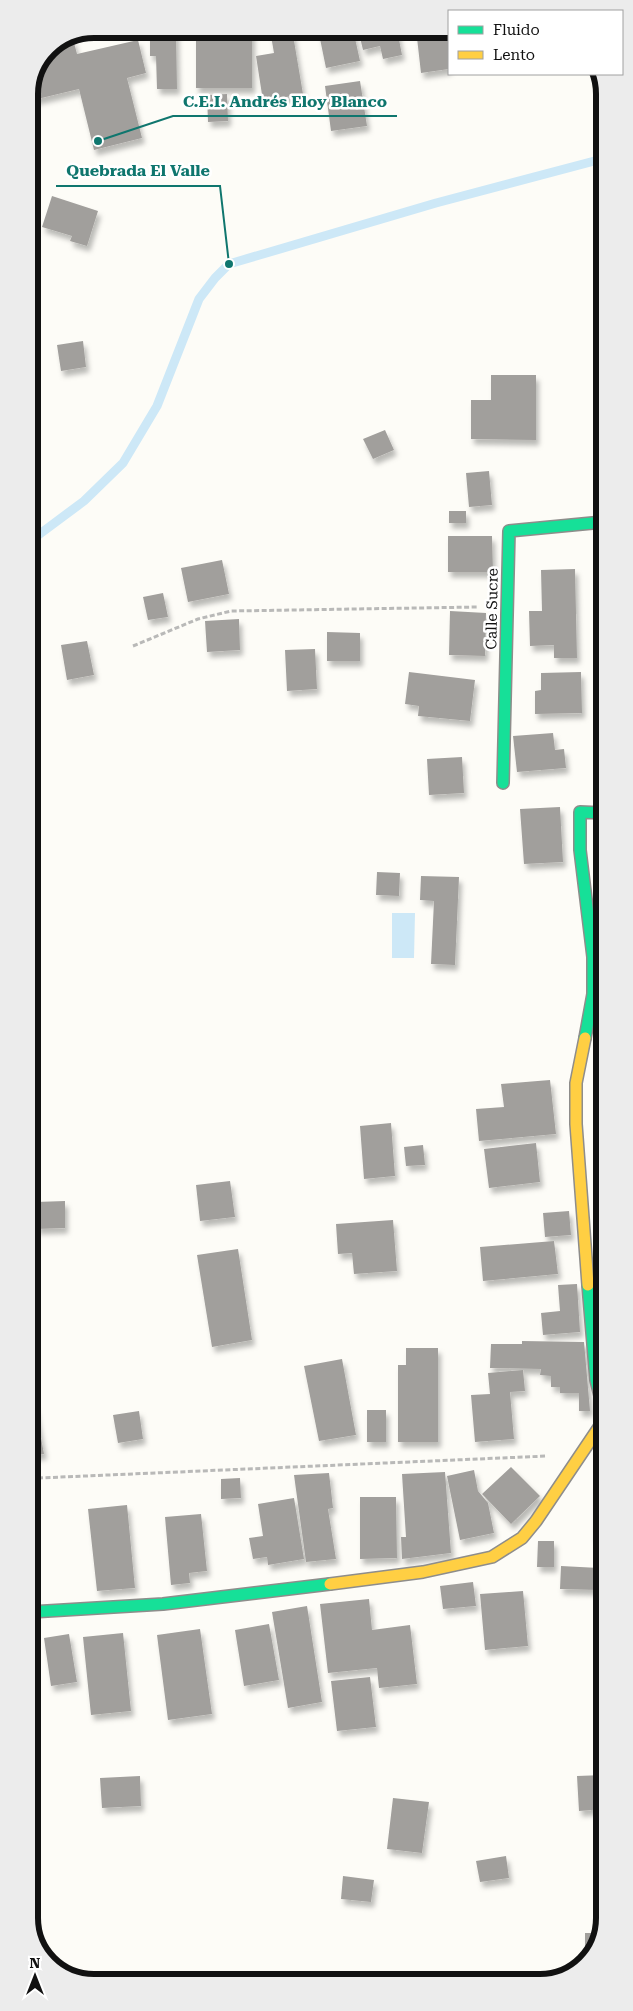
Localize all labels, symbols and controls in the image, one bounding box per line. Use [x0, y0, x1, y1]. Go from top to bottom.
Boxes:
legend [448, 10, 623, 75]
text: Fluido [493, 21, 540, 39]
text: Lento [493, 46, 535, 64]
callout: C.E.I. Andrés Eloy Blanco [173, 85, 397, 116]
text: C.E.I. Andrés Eloy Blanco [183, 92, 387, 111]
callout: Quebrada El Valle [56, 155, 220, 186]
text: Quebrada El Valle [66, 161, 210, 180]
street label: Calle Sucre [482, 568, 502, 650]
north arrow [10, 1951, 60, 2001]
text: N [30, 1955, 41, 1971]

